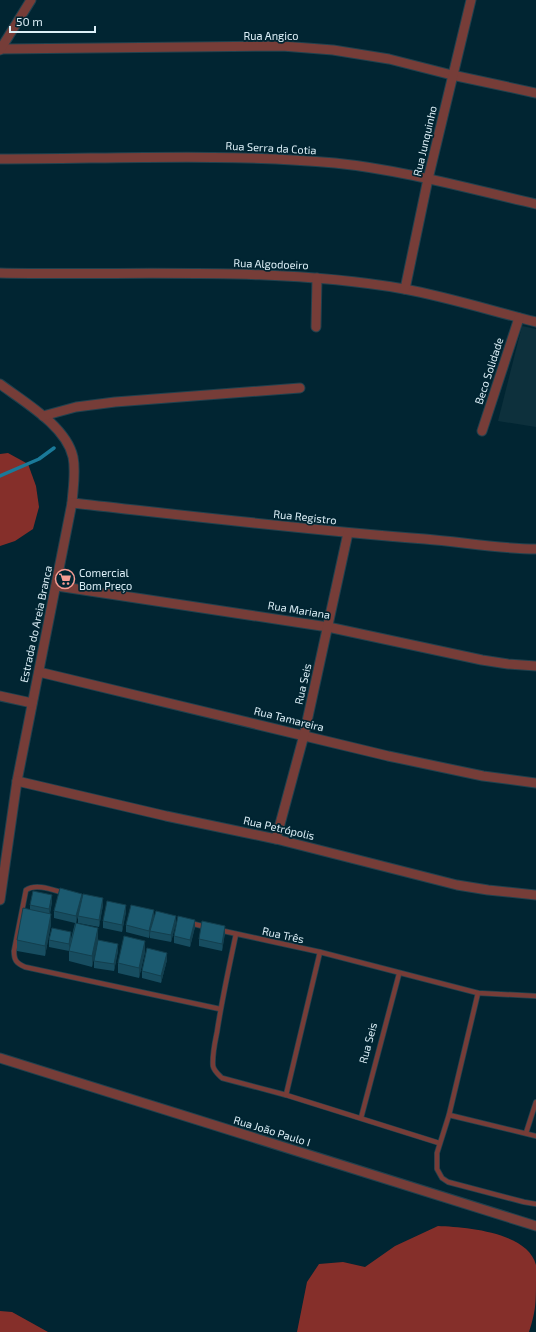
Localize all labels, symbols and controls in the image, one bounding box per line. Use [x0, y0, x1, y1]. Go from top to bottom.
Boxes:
scale bar [10, 8, 95, 34]
text: 50 m [16, 14, 43, 28]
street label: Rua Angico [244, 29, 298, 42]
street label: Rua Junquinho [410, 104, 439, 177]
street label: Rua Serra da Cotia [225, 139, 317, 156]
street label: Rua Algodoeiro [233, 256, 309, 271]
street label: Beco Solidade [472, 336, 506, 406]
street label: Rua Registro [273, 507, 337, 526]
street label: Estrada do Areia Branca [17, 564, 54, 684]
place label: Comercial Bom Preço [79, 566, 132, 593]
supermarket icon: Comercial Bom Preço [54, 568, 76, 590]
street label: Rua Mariana [267, 598, 331, 621]
street label: Rua Seis [291, 662, 314, 706]
street label: Rua Tamareira [253, 704, 325, 733]
street label: Rua Petrópolis [242, 813, 316, 842]
street label: Rua Três [261, 924, 306, 945]
street label: Rua Seis [356, 1021, 379, 1065]
street label: Rua João Paulo I [232, 1113, 312, 1148]

